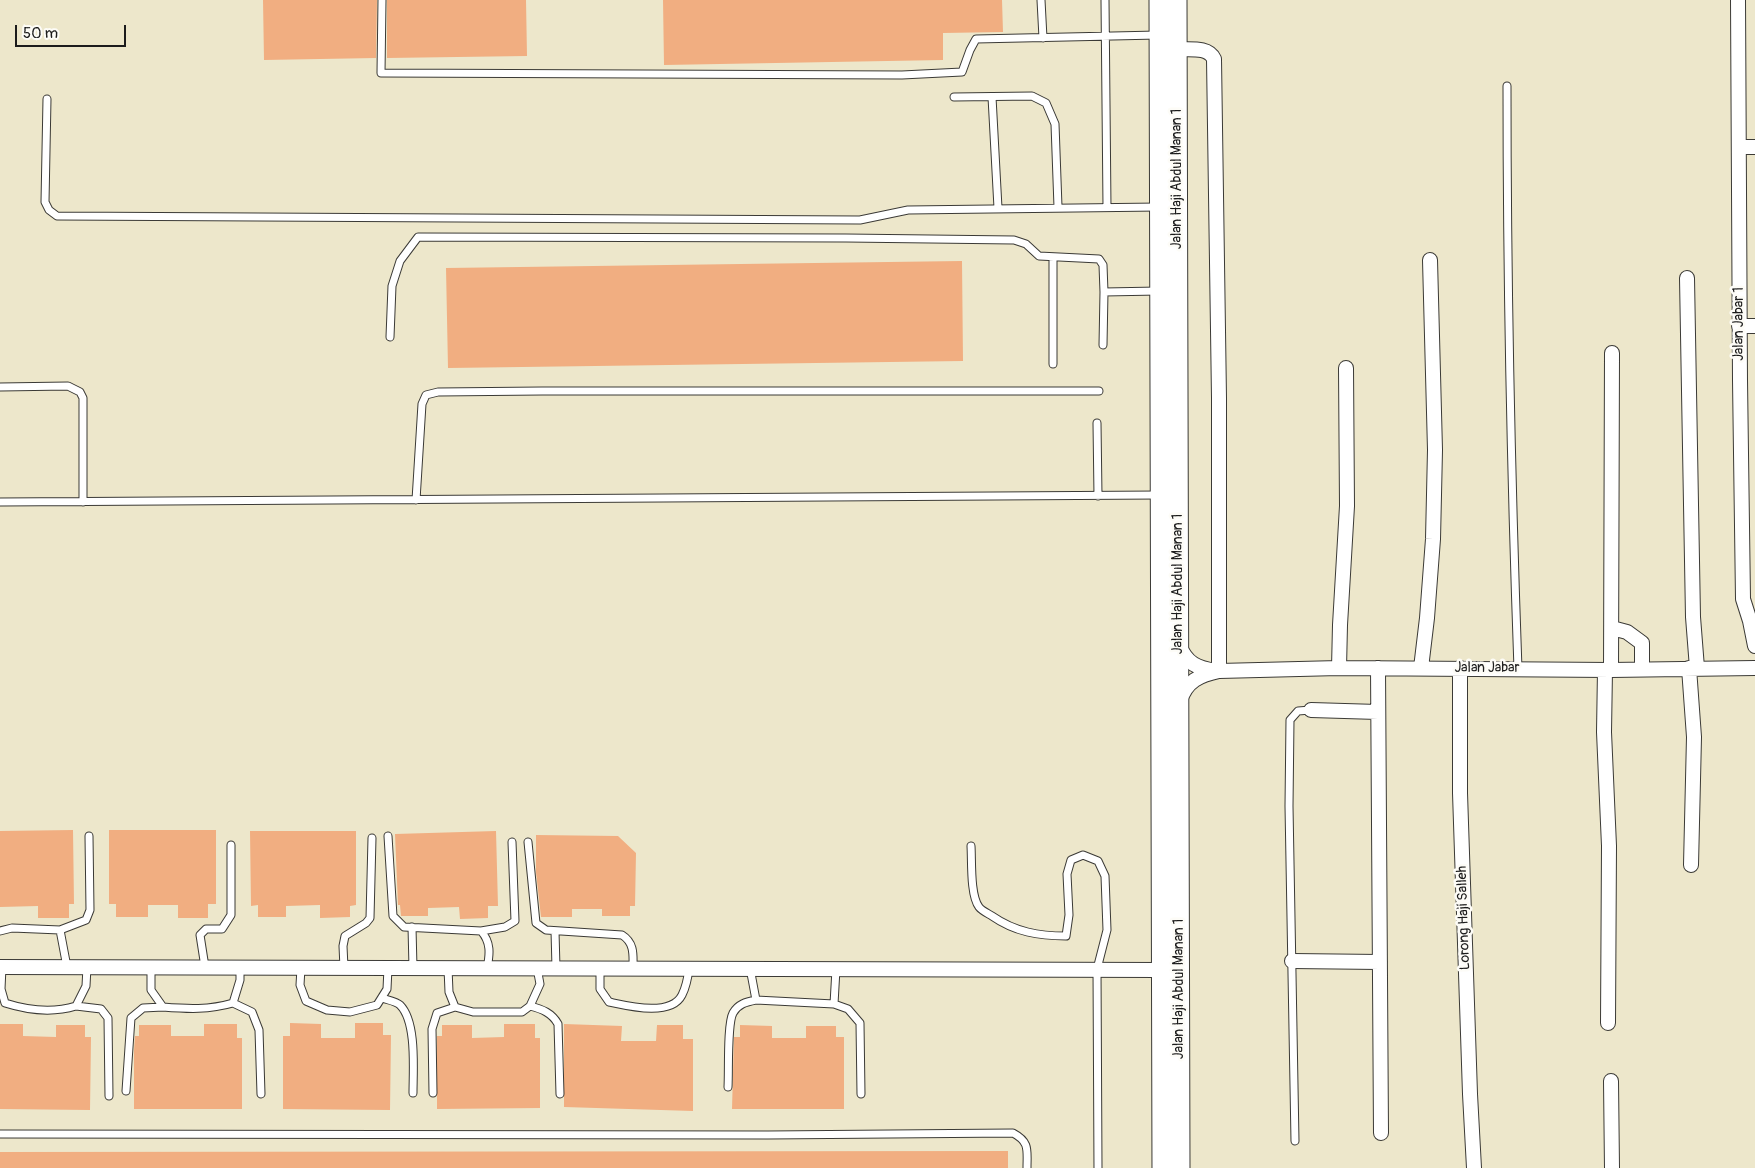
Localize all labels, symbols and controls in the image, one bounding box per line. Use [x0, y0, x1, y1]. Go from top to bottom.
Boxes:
scale bar [18, 15, 129, 47]
text: 50 m [23, 24, 58, 43]
street label: Jalan Haji Abdul Manan 1 [1169, 109, 1185, 249]
street label: Jalan Jabar 1 [1731, 287, 1747, 361]
street label: Jalan Haji Abdul Manan 1 [1170, 514, 1186, 654]
street label: Jalan Jabar [1454, 660, 1520, 676]
street label: Lorong Haji Salleh [1454, 866, 1474, 970]
street label: Jalan Haji Abdul Manan 1 [1171, 919, 1187, 1059]

